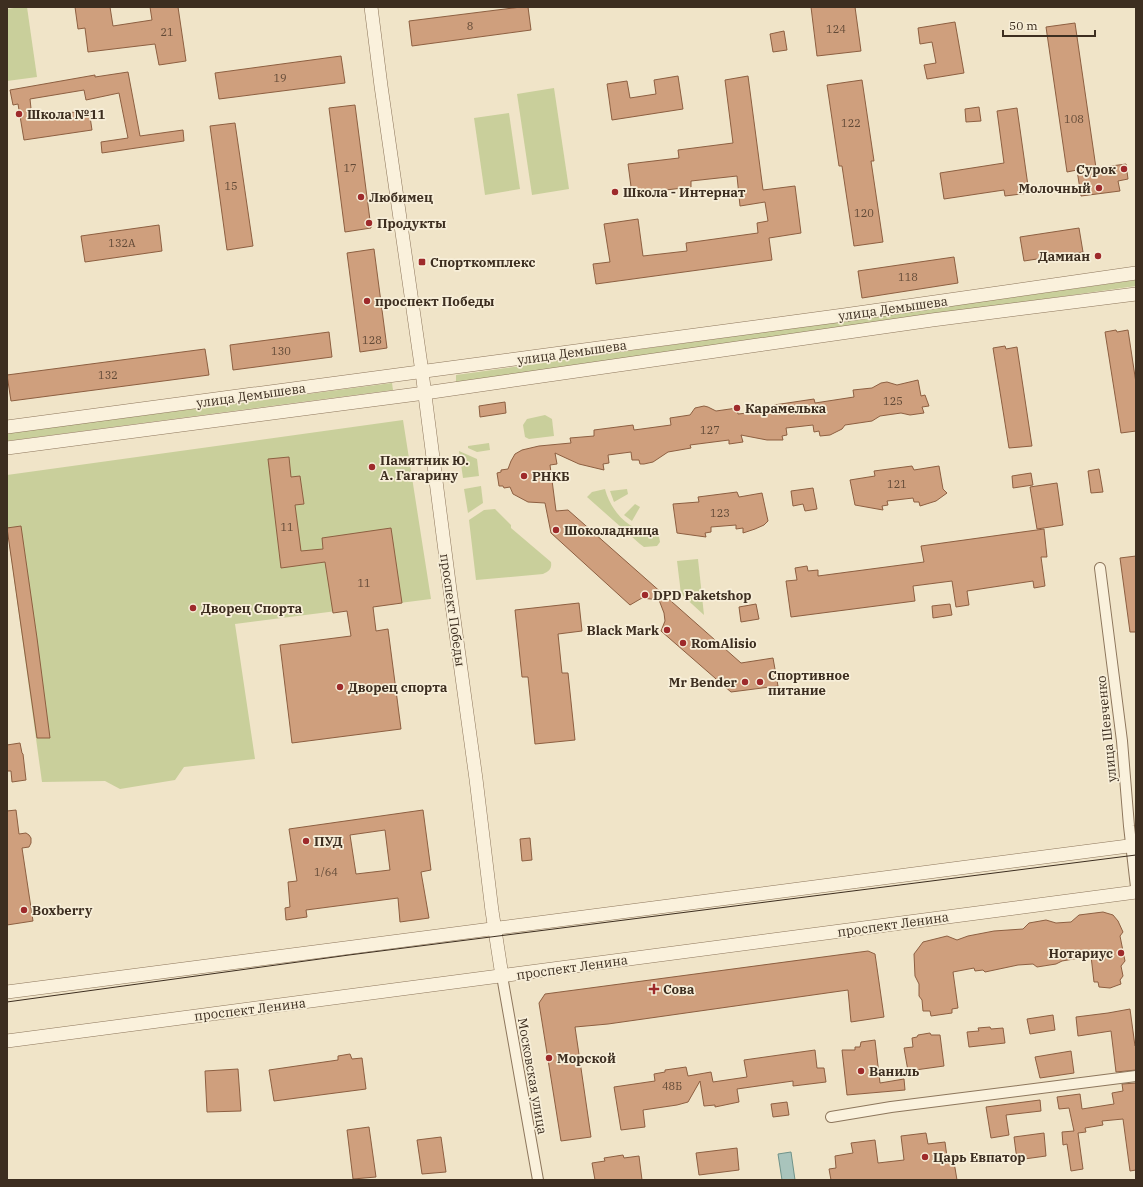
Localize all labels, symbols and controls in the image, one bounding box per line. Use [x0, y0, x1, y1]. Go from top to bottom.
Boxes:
scale bar [1003, 12, 1095, 38]
text: 50 m [1009, 18, 1038, 33]
house number: 8 [467, 19, 473, 33]
house number: 124 [826, 22, 846, 36]
house number: 21 [160, 25, 174, 39]
house number: 19 [273, 71, 287, 85]
place label: Школа №11 [27, 106, 106, 123]
marker: Школа №11 [14, 109, 24, 119]
house number: 108 [1064, 112, 1084, 126]
house number: 122 [841, 116, 861, 130]
house number: 17 [343, 161, 357, 175]
place label: Сурок [1076, 161, 1116, 178]
marker: Сурок [1119, 164, 1129, 174]
house number: 15 [224, 179, 238, 193]
place label: Молочный [1018, 180, 1091, 197]
marker: Молочный [1094, 183, 1104, 193]
place label: Школа - Интернат [623, 184, 746, 201]
marker: Школа - Интернат [610, 187, 620, 197]
place label: Любимец [369, 189, 433, 206]
marker: Любимец [356, 192, 366, 202]
house number: 120 [854, 206, 874, 220]
place label: Продукты [377, 215, 446, 232]
marker: Продукты [364, 218, 374, 228]
house number: 132А [108, 236, 136, 250]
place label: Дамиан [1038, 248, 1090, 265]
marker: Дамиан [1093, 251, 1103, 261]
place label: Спорткомплекс [430, 254, 536, 271]
marker: Спорткомплекс [417, 257, 427, 267]
house number: 118 [898, 270, 918, 284]
street label: улица Демышева [837, 292, 949, 325]
place label: проспект Победы [375, 293, 495, 310]
marker: проспект Победы [362, 296, 372, 306]
house number: 128 [362, 333, 382, 347]
street label: улица Демышева [516, 336, 628, 369]
house number: 130 [271, 344, 291, 358]
house number: 132 [98, 368, 118, 382]
street label: улица Демышева [195, 379, 307, 412]
house number: 125 [883, 394, 903, 408]
place label: Карамелька [745, 400, 827, 417]
marker: Карамелька [732, 403, 742, 413]
house number: 127 [700, 423, 720, 437]
place label: Памятник Ю. А. Гагарину [380, 452, 469, 484]
marker: Памятник Ю. А. Гагарину [367, 462, 377, 472]
place label: РНКБ [532, 468, 570, 485]
marker: РНКБ [519, 471, 529, 481]
house number: 121 [887, 477, 907, 491]
house number: 123 [710, 506, 730, 520]
house number: 11 [280, 520, 294, 534]
place label: Шоколадница [564, 522, 660, 539]
marker: Шоколадница [551, 525, 561, 535]
street label: проспект Победы [436, 552, 469, 668]
house number: 11 [357, 576, 371, 590]
place label: DPD Paketshop [653, 587, 752, 604]
marker: DPD Paketshop [640, 590, 650, 600]
place label: Дворец Спорта [201, 600, 303, 617]
marker: Дворец Спорта [188, 603, 198, 613]
place label: Black Mark [587, 622, 660, 639]
marker: Black Mark [662, 625, 672, 635]
place label: RomAlisio [691, 635, 757, 652]
marker: RomAlisio [678, 638, 688, 648]
place label: Спортивное питание [768, 667, 850, 699]
place label: Mr Bender [669, 674, 738, 691]
street label: улица Шевченко [1092, 675, 1121, 783]
marker: Mr Bender [740, 677, 750, 687]
marker: Спортивное питание [755, 677, 765, 687]
place label: Дворец спорта [348, 679, 448, 696]
marker: Дворец спорта [335, 682, 345, 692]
place label: ПУД [314, 833, 343, 850]
marker: ПУД [301, 836, 311, 846]
house number: 1/64 [314, 865, 338, 879]
place label: Boxberry [32, 902, 93, 919]
marker: Boxberry [19, 905, 29, 915]
street label: проспект Ленина [836, 908, 950, 941]
place label: Нотариус [1049, 945, 1113, 962]
marker: Нотариус [1116, 948, 1126, 958]
street label: проспект Ленина [515, 951, 629, 984]
place label: Сова [663, 981, 695, 998]
marker: Сова [648, 983, 660, 995]
street label: проспект Ленина [193, 994, 307, 1025]
street label: Московская улица [514, 1017, 551, 1136]
place label: Морской [557, 1050, 616, 1067]
marker: Морской [544, 1053, 554, 1063]
place label: Ваниль [869, 1063, 920, 1080]
marker: Ваниль [856, 1066, 866, 1076]
house number: 48Б [662, 1079, 682, 1093]
place label: Царь Евпатор [933, 1149, 1025, 1166]
marker: Царь Евпатор [920, 1152, 930, 1162]

